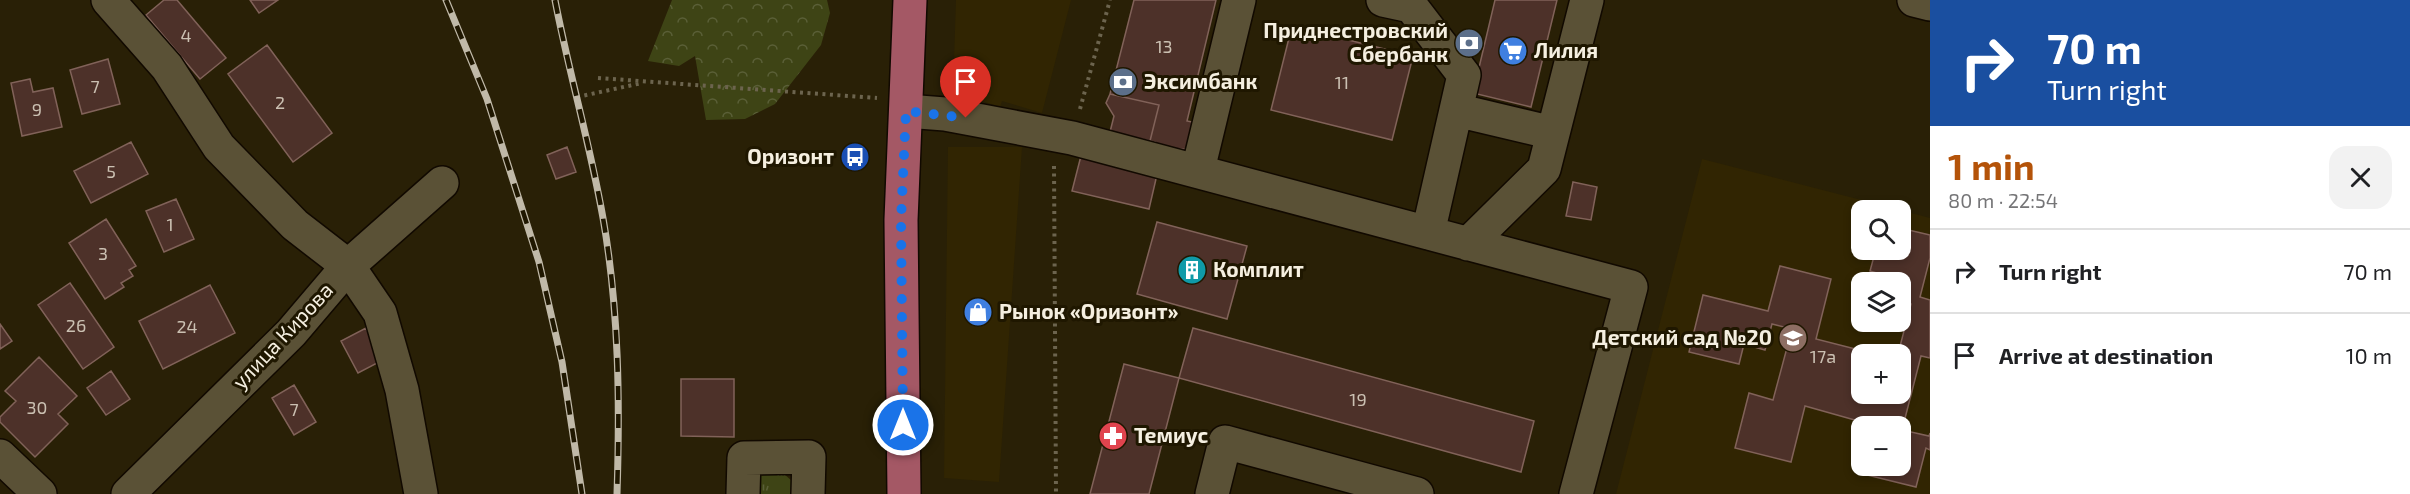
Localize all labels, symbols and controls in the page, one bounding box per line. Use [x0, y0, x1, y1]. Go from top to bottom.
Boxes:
place label: Приднестровский Сбербанк [1263, 17, 1448, 66]
text: 70 m [2047, 22, 2142, 72]
house number: 4 [180, 24, 192, 46]
icon: right [1948, 24, 2026, 102]
bank icon: Приднестровский Сбербанк [1453, 27, 1485, 59]
house number: 13 [1155, 35, 1173, 57]
supermarket icon: Лилия [1497, 35, 1529, 67]
place label: Лилия [1534, 37, 1598, 62]
pin [940, 56, 991, 118]
icon: arrive [949, 65, 982, 98]
bank icon: Эксимбанк [1107, 66, 1139, 98]
place label: Эксимбанк [1144, 68, 1257, 93]
house number: 11 [1335, 71, 1349, 93]
text: Turn right [2047, 73, 2167, 105]
house number: 7 [90, 75, 100, 97]
house number: 2 [275, 91, 285, 113]
house number: 9 [32, 98, 42, 120]
bus stop icon: Оризонт [839, 141, 871, 173]
place label: Оризонт [747, 143, 834, 168]
text: 1 min [1948, 144, 2035, 187]
button: close [2329, 146, 2392, 209]
house number: 5 [106, 160, 116, 182]
text: 80 m · 22:54 [1948, 188, 2058, 212]
map controls [1851, 200, 1911, 476]
button: search [1851, 200, 1911, 260]
house number: 1 [166, 213, 174, 235]
house number: 3 [98, 242, 108, 264]
building icon: Комплит [1176, 254, 1208, 286]
icon: right [1948, 255, 1981, 288]
place label: Комплит [1213, 256, 1304, 281]
text: Turn right [1999, 258, 2101, 284]
text: 70 m [2343, 258, 2392, 284]
button: layers [1851, 272, 1911, 332]
street label: улица Кирова [226, 277, 338, 394]
shop icon: Рынок «Оризонт» [962, 296, 994, 328]
place label: Рынок «Оризонт» [999, 298, 1179, 323]
house number: 26 [66, 314, 86, 336]
house number: 24 [176, 315, 198, 337]
school or university icon: Детский сад №20 [1777, 322, 1809, 354]
place label: Детский сад №20 [1592, 324, 1772, 349]
icon: arrive [1948, 339, 1981, 372]
text: Arrive at destination [1999, 342, 2213, 368]
text: 10 m [2346, 342, 2392, 368]
button: + [1851, 344, 1911, 404]
house number: 17а [1810, 345, 1836, 367]
house number: 19 [1349, 388, 1367, 410]
position arrow [871, 393, 935, 457]
house number: 30 [27, 396, 47, 418]
house number: 7 [289, 398, 299, 420]
button: − [1851, 416, 1911, 476]
pharmacy icon: Темиус [1097, 420, 1129, 452]
place label: Темиус [1134, 422, 1208, 447]

